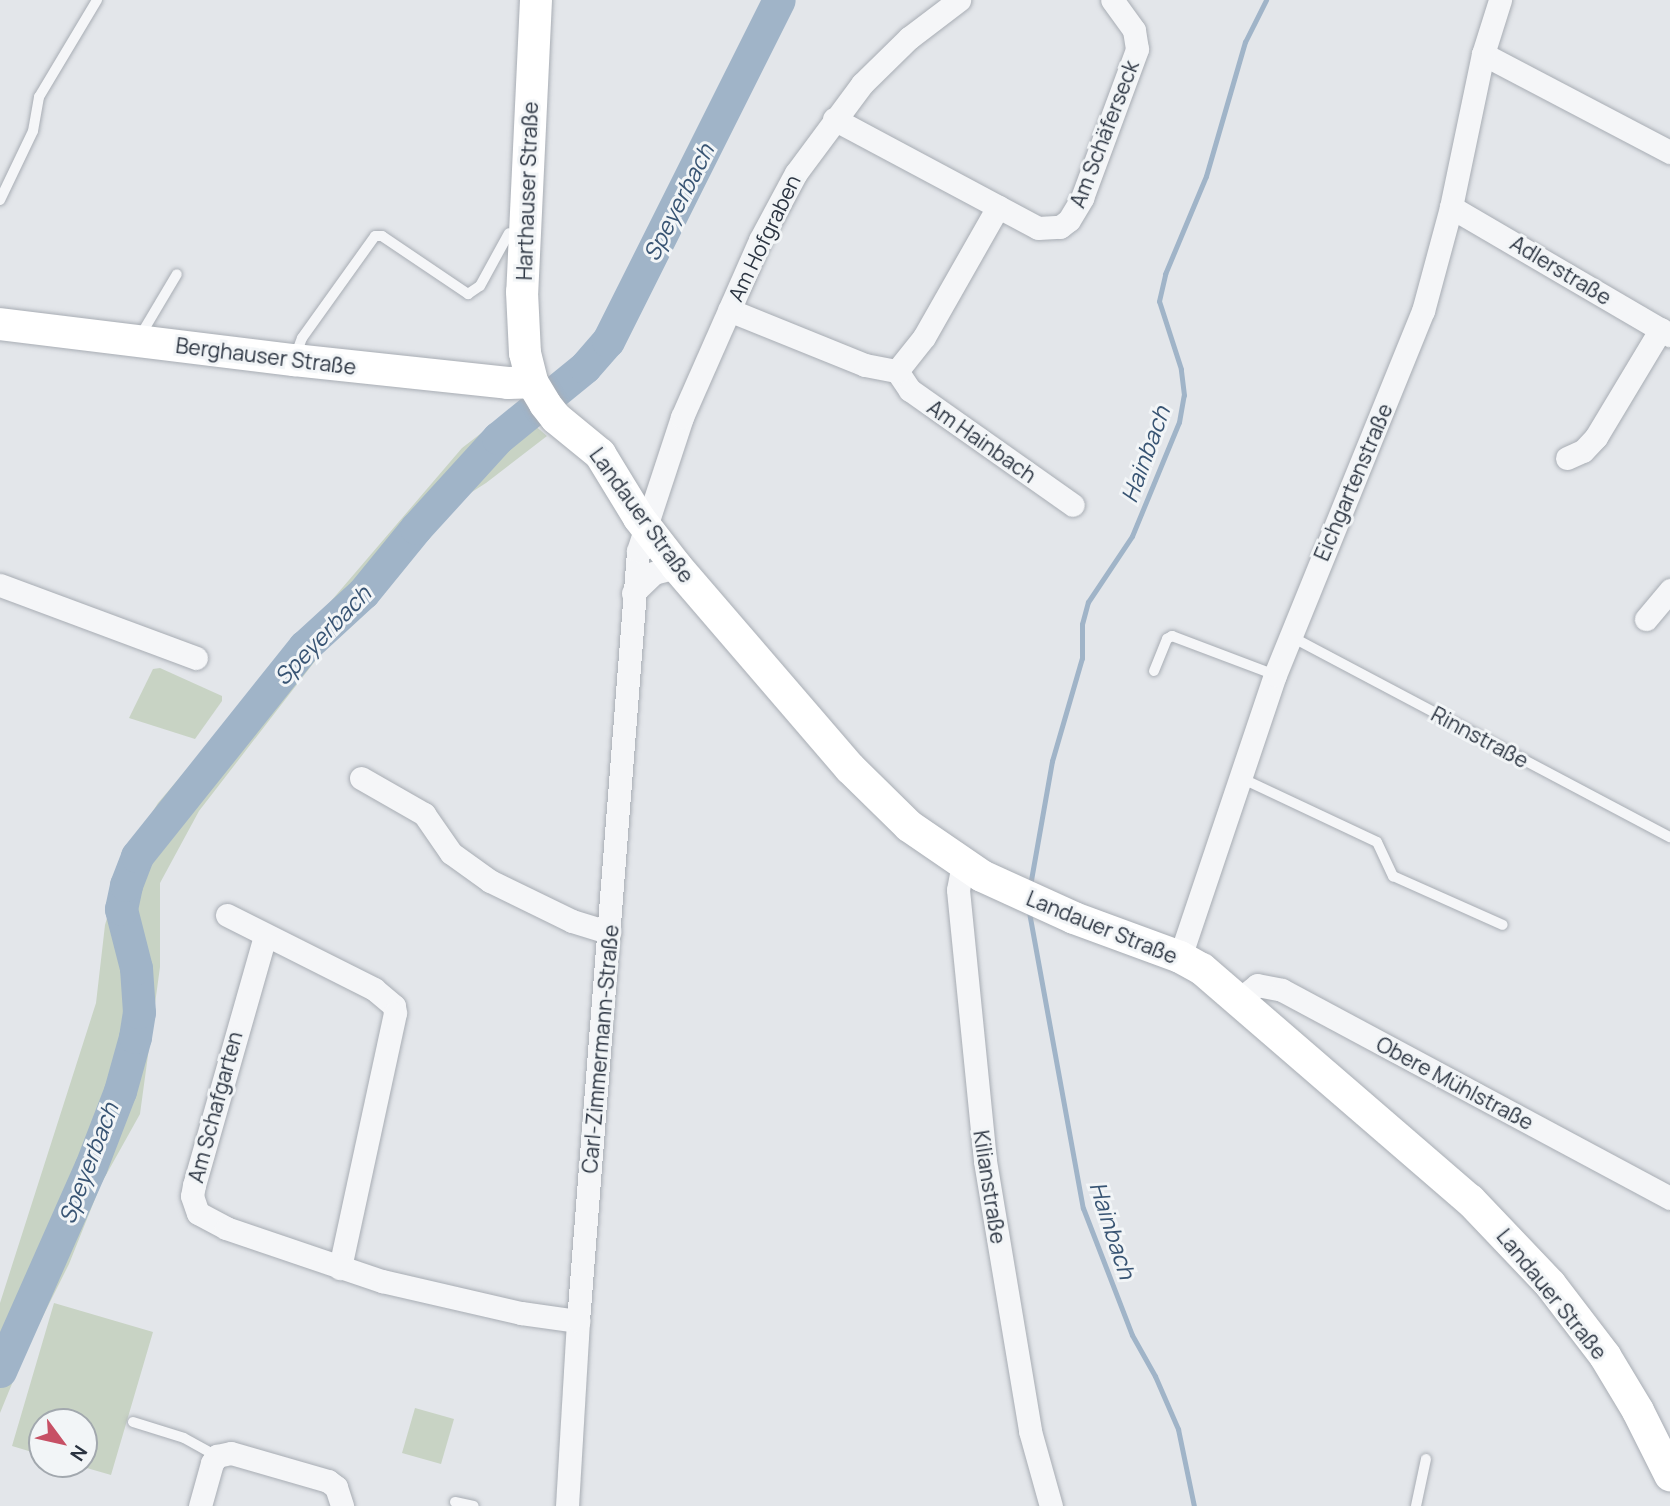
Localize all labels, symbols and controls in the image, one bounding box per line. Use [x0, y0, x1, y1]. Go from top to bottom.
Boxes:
street label: Am Schäferseck [1064, 57, 1144, 211]
street label: Harthauser Straße [511, 101, 543, 281]
water label: Speyerbach [637, 139, 719, 265]
street label: Am Hofgraben [723, 171, 805, 305]
street label: Adlerstraße [1506, 230, 1616, 310]
street label: Berghauser Straße [174, 332, 358, 380]
street label: Am Hainbach [923, 394, 1041, 488]
street label: Eichgartenstraße [1309, 400, 1397, 564]
water label: Hainbach [1115, 402, 1175, 506]
street label: Landauer Straße [585, 443, 699, 587]
water label: Speyerbach [268, 580, 376, 690]
street label: Rinnstraße [1427, 701, 1533, 773]
street label: Landauer Straße [1023, 885, 1181, 969]
street label: Carl-Zimmermann-Straße [577, 924, 623, 1174]
street label: Am Schafgarten [183, 1029, 247, 1185]
street label: Obere Mühlstraße [1372, 1031, 1538, 1135]
water label: Speyerbach [52, 1099, 124, 1227]
street label: Kilianstraße [969, 1129, 1011, 1245]
water label: Hainbach [1084, 1178, 1142, 1282]
street label: Landauer Straße [1492, 1224, 1612, 1364]
north arrow [28, 1408, 98, 1478]
text: N [64, 1441, 94, 1466]

